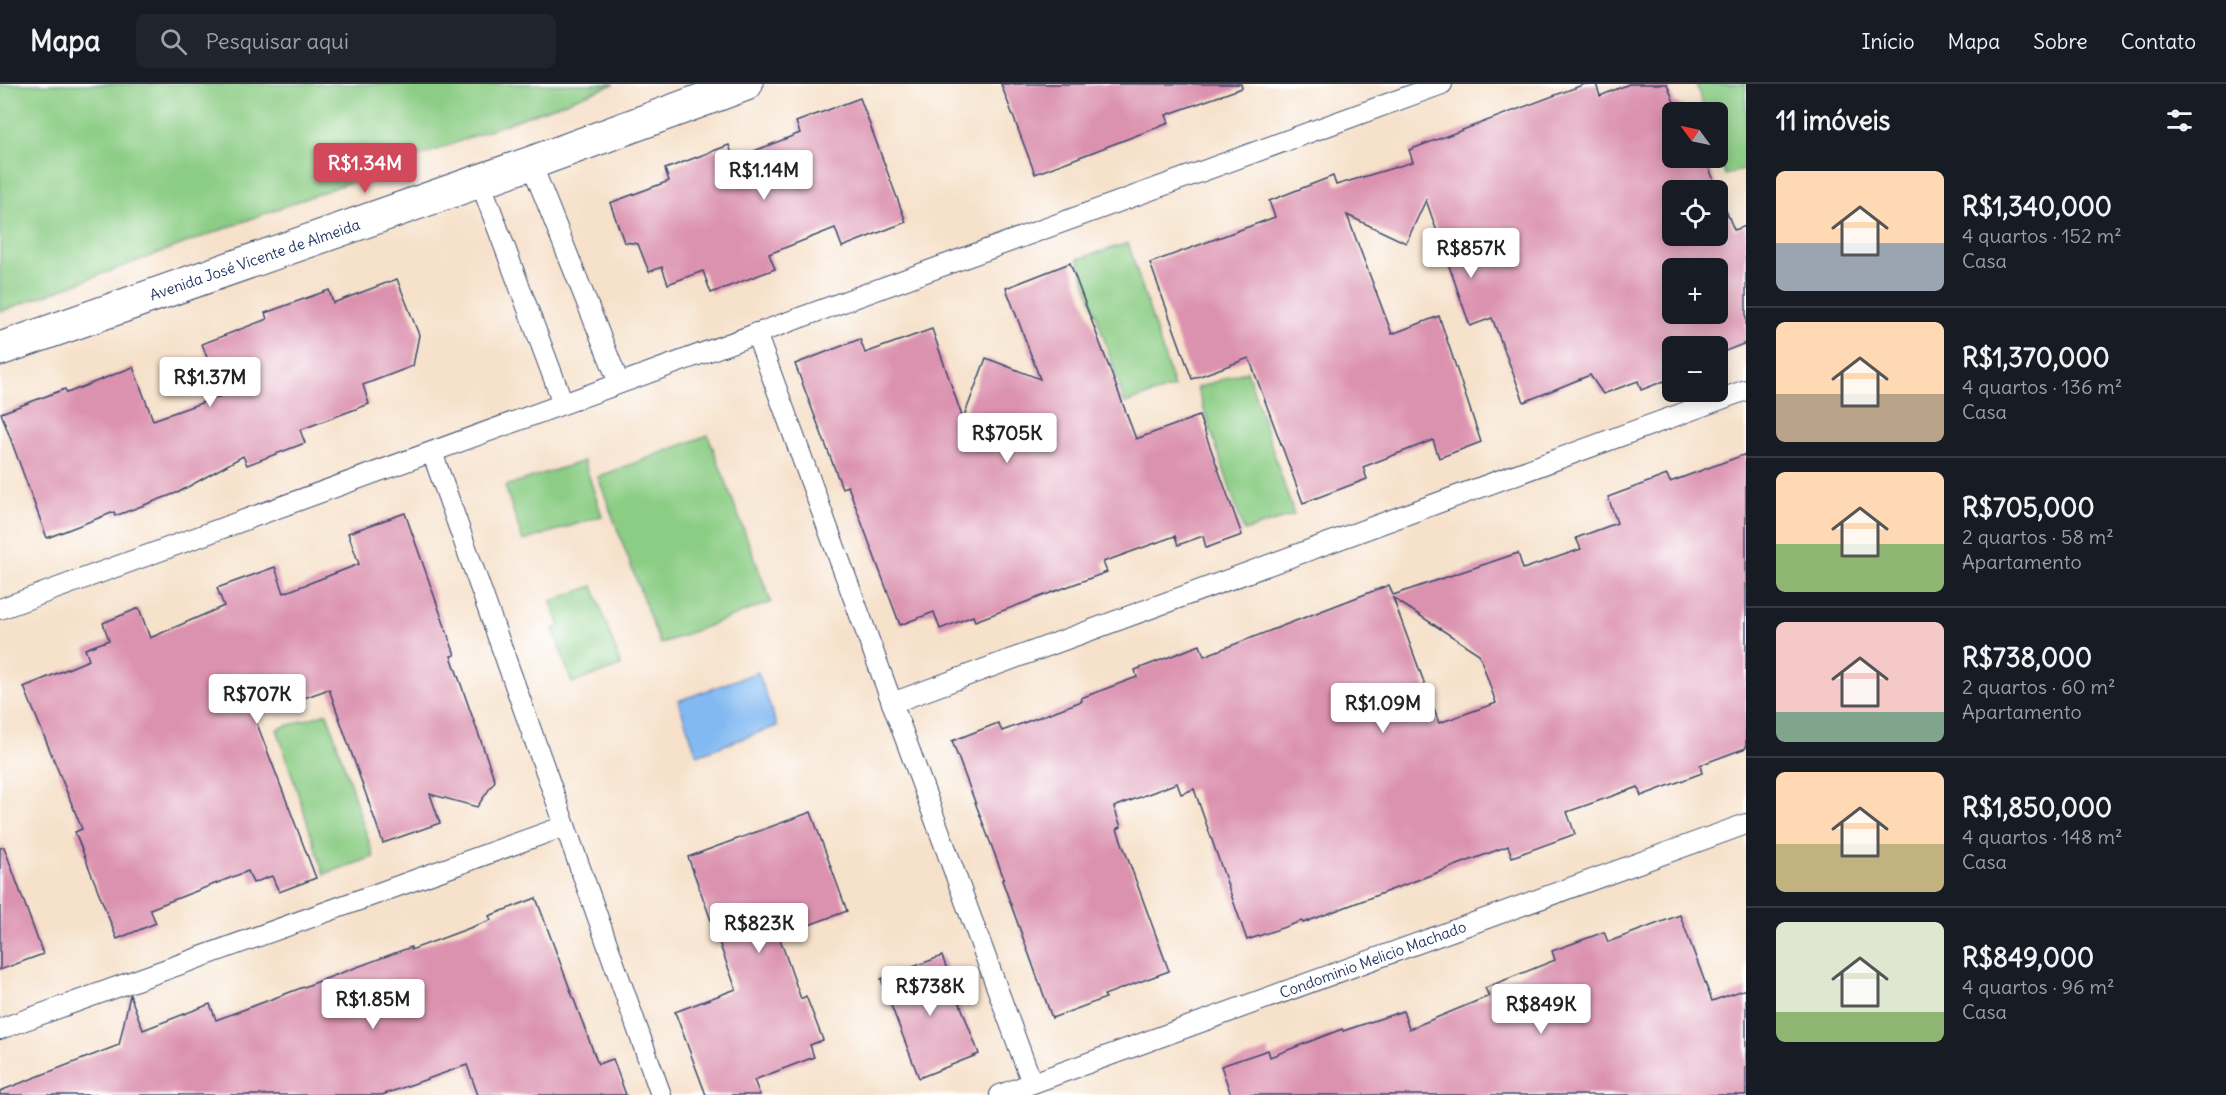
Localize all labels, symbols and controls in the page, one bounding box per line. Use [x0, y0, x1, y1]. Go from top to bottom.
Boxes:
search box [136, 14, 556, 68]
text: Mapa [30, 23, 100, 59]
icon: search [157, 25, 190, 58]
text: Pesquisar aqui [205, 27, 349, 55]
text: Início [1861, 28, 1915, 55]
text: Mapa [1948, 28, 2000, 55]
text: Sobre [2033, 28, 2088, 55]
text: Contato [2121, 28, 2196, 55]
north arrow [1662, 102, 1728, 168]
map controls [1662, 102, 1728, 402]
text: 11 imóveis [1776, 104, 1890, 137]
icon: filters [2163, 104, 2196, 137]
pin: R$1.34M [310, 143, 420, 194]
text: R$1.34M [328, 150, 402, 175]
pin: R$1.14M [709, 150, 819, 201]
text: R$1.14M [729, 157, 799, 182]
button: locate [1662, 180, 1728, 246]
text: R$1,340,000 [1962, 190, 2112, 223]
icon: home [1824, 195, 1896, 267]
street label: Avenida José Vicente de Almeida [147, 214, 363, 304]
text: 4 quartos · 152 m² [1962, 223, 2122, 248]
pin: R$857K [1422, 228, 1520, 279]
text: R$857K [1437, 235, 1505, 260]
text: Casa [1962, 248, 2007, 273]
button: + [1662, 258, 1728, 324]
button: − [1662, 336, 1728, 402]
text: R$1,370,000 [1962, 341, 2110, 374]
icon: home [1824, 346, 1896, 418]
pin: R$1.37M [155, 357, 265, 408]
text: R$1.37M [174, 364, 246, 389]
text: 4 quartos · 136 m² [1962, 374, 2122, 399]
text: Casa [1962, 399, 2007, 424]
pin: R$705K [958, 413, 1056, 464]
text: R$705K [972, 420, 1042, 445]
text: R$705,000 [1962, 491, 2095, 524]
icon: home [1824, 496, 1896, 568]
text: 2 quartos · 58 m² [1962, 524, 2114, 549]
text: Apartamento [1962, 549, 2082, 574]
text: R$738,000 [1962, 641, 2092, 674]
icon: home [1824, 646, 1896, 718]
pin: R$707K [208, 674, 306, 725]
text: 2 quartos · 60 m² [1962, 674, 2115, 699]
text: R$707K [223, 681, 291, 706]
pin: R$1.09M [1328, 683, 1438, 734]
text: R$1.09M [1345, 690, 1421, 715]
text: Apartamento [1962, 699, 2082, 724]
text: R$1,850,000 [1962, 791, 2112, 824]
icon: home [1824, 796, 1896, 868]
text: 4 quartos · 148 m² [1962, 824, 2122, 849]
text: Casa [1962, 849, 2007, 874]
pin: R$823K [710, 903, 808, 954]
text: R$823K [724, 910, 794, 935]
street label: Condominio Melicio Machado [1277, 917, 1469, 1002]
text: R$849,000 [1962, 941, 2094, 974]
icon: home [1824, 946, 1896, 1018]
pin: R$738K [881, 966, 979, 1017]
text: R$738K [896, 973, 964, 998]
text: 4 quartos · 96 m² [1962, 974, 2114, 999]
pin: R$1.85M [318, 979, 428, 1030]
pin: R$849K [1492, 984, 1590, 1035]
text: R$1.85M [336, 986, 410, 1011]
text: R$849K [1506, 991, 1576, 1016]
text: Casa [1962, 999, 2007, 1024]

